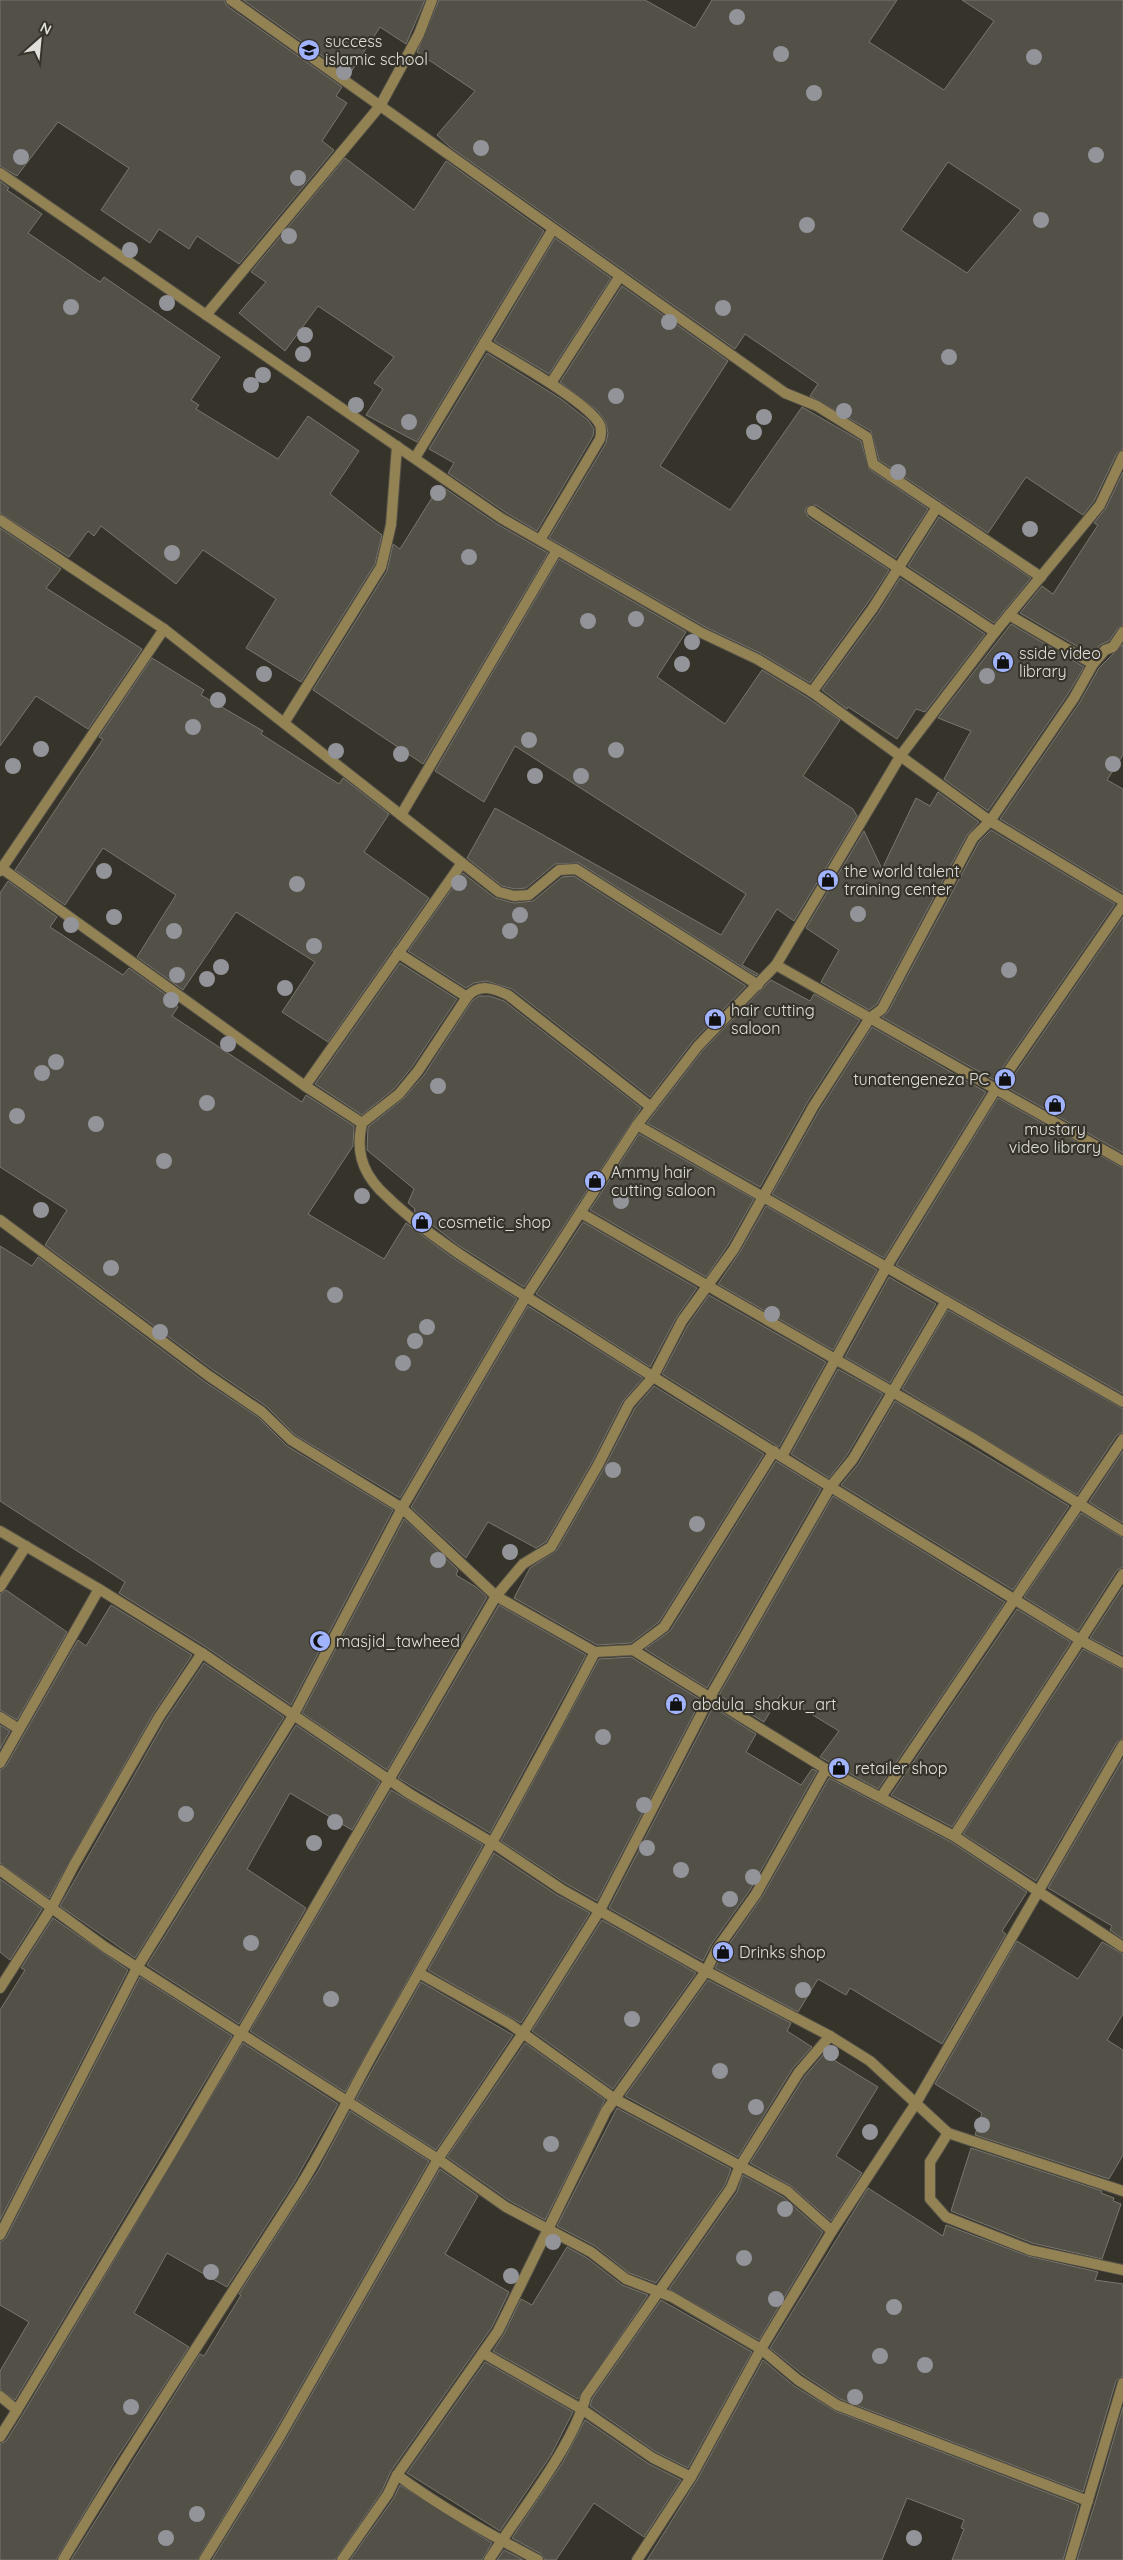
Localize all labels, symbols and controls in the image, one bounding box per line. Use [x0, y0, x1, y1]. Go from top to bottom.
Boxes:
north arrow [15, 15, 65, 65]
text: N [37, 18, 55, 39]
place label: success islamic school [325, 31, 428, 69]
school or university icon: success islamic school [297, 38, 321, 62]
place label: sside video library [1019, 643, 1101, 681]
shop icon: sside video library [991, 650, 1015, 674]
place label: the world talent training center [844, 861, 960, 899]
shop icon: the world talent training center [816, 868, 840, 892]
place label: hair cutting saloon [731, 1000, 815, 1038]
shop icon: hair cutting saloon [703, 1007, 727, 1031]
shop icon: tunatengeneza PC [993, 1067, 1017, 1091]
place label: tunatengeneza PC [853, 1069, 989, 1089]
shop icon: mustary video library [1043, 1093, 1067, 1117]
place label: mustary video library [1009, 1119, 1101, 1157]
place label: Ammy hair cutting saloon [611, 1162, 716, 1200]
shop icon: Ammy hair cutting saloon [583, 1169, 607, 1193]
shop icon: cosmetic_shop [410, 1210, 434, 1234]
place label: cosmetic_shop [438, 1212, 551, 1232]
mosque icon: masjid_tawheed [308, 1629, 332, 1653]
place label: masjid_tawheed [336, 1631, 460, 1651]
shop icon: abdula_shakur_art [664, 1692, 688, 1716]
place label: abdula_shakur_art [692, 1694, 836, 1714]
shop icon: retailer shop [827, 1756, 851, 1780]
place label: retailer shop [855, 1758, 947, 1778]
shop icon: Drinks shop [711, 1940, 735, 1964]
place label: Drinks shop [739, 1942, 826, 1962]

